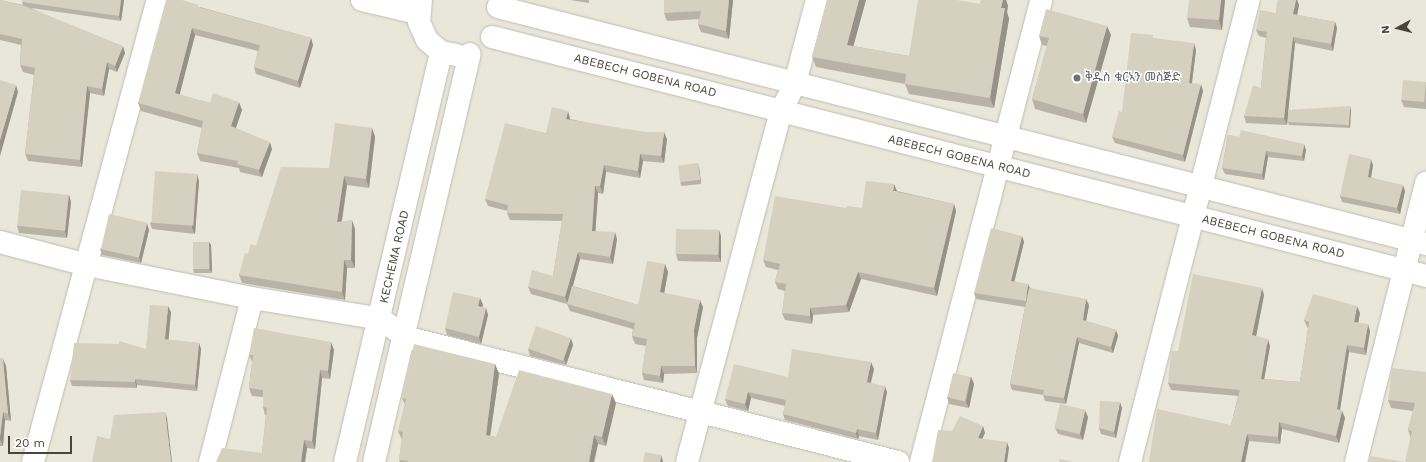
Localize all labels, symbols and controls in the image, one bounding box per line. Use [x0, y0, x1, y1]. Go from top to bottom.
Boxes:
north arrow [1378, 8, 1418, 48]
text: N [1379, 25, 1393, 34]
street label: ABEBECH GOBENA ROAD [572, 51, 718, 101]
place label: ቅዱስ ቁርኣን መስጅድ [1085, 71, 1180, 85]
marker: ቅዱስ ቁርኣን መስጅድ [1072, 73, 1082, 83]
street label: ABEBECH GOBENA ROAD [886, 132, 1032, 182]
street label: KECHEMA ROAD [377, 209, 413, 305]
street label: ABEBECH GOBENA ROAD [1200, 212, 1346, 262]
scale bar [10, 428, 74, 454]
text: 20 m [15, 436, 45, 450]

